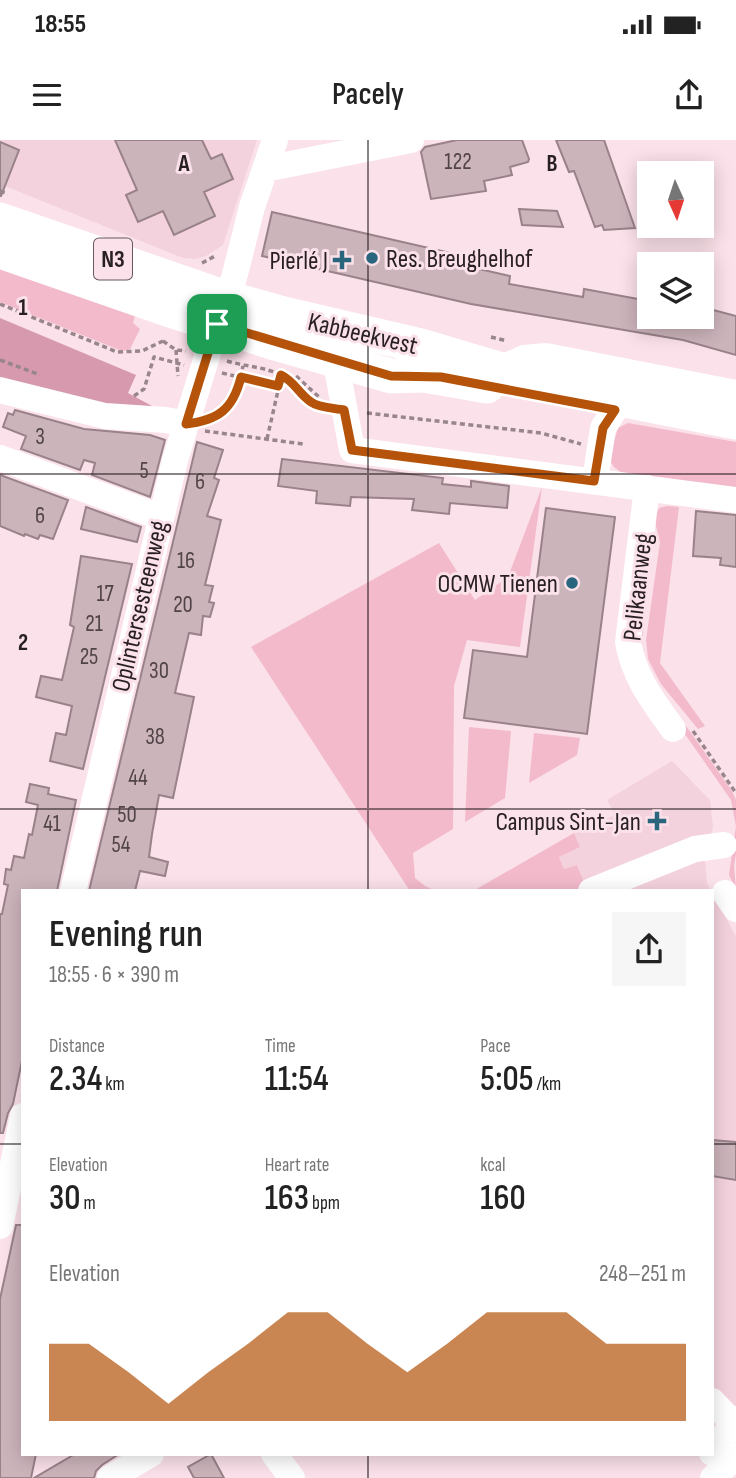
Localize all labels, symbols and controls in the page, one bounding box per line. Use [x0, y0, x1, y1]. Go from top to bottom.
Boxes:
text: 18:55 [35, 9, 86, 40]
text: Pacely [332, 75, 404, 114]
icon: menu [28, 76, 66, 114]
icon: share [670, 76, 708, 114]
house number: 122 [444, 148, 472, 176]
text: A [178, 150, 191, 178]
text: B [547, 150, 558, 178]
north arrow [637, 161, 714, 238]
map controls [637, 161, 714, 329]
road number: N3 [94, 238, 132, 280]
place label: Res. Breughelhof [386, 244, 533, 275]
place label: Pierlé J [270, 246, 328, 277]
marker: Res. Breughelhof [364, 250, 380, 266]
marker: Pierlé J [334, 252, 350, 268]
button: layers [637, 252, 714, 329]
text: 1 [18, 294, 28, 322]
pin [187, 294, 247, 354]
icon: arrive [198, 305, 236, 343]
street label: Kabbeekvest [305, 307, 421, 362]
house number: 3 [35, 423, 45, 451]
house number: 5 [139, 457, 149, 485]
house number: 6 [195, 468, 205, 496]
house number: 6 [35, 502, 45, 530]
street label: Oplintersesteenweg [106, 518, 175, 695]
street label: Pelikaanweg [617, 532, 660, 642]
house number: 16 [177, 547, 195, 575]
place label: OCMW Tienen [438, 569, 558, 600]
marker: OCMW Tienen [564, 575, 580, 591]
house number: 17 [96, 580, 114, 608]
house number: 20 [173, 591, 193, 619]
house number: 21 [85, 610, 103, 638]
text: 2 [18, 629, 28, 657]
house number: 25 [80, 643, 98, 671]
house number: 30 [149, 657, 169, 685]
house number: 38 [145, 723, 165, 751]
house number: 44 [128, 764, 148, 792]
house number: 50 [117, 801, 137, 829]
place label: Campus Sint-Jan [495, 807, 641, 838]
house number: 41 [43, 810, 61, 838]
marker: Campus Sint-Jan [647, 811, 667, 831]
house number: 54 [112, 831, 131, 859]
text: Evening run [49, 912, 203, 957]
button: share [612, 912, 686, 986]
text: 18:55 · 6 × 390 m [49, 961, 179, 989]
text: Distance [49, 1035, 105, 1058]
text: Time [265, 1035, 296, 1058]
text: Pace [480, 1035, 511, 1058]
text: 2.34 [49, 1058, 102, 1101]
text: 11:54 [265, 1058, 329, 1101]
text: 5:05 [480, 1058, 533, 1101]
text: km [102, 1073, 125, 1096]
text: /km [533, 1073, 561, 1096]
text: Elevation [49, 1154, 108, 1177]
text: Heart rate [265, 1154, 330, 1177]
text: kcal [480, 1154, 505, 1177]
text: 30 [49, 1177, 80, 1220]
text: 163 [265, 1177, 309, 1220]
text: 160 [480, 1177, 526, 1220]
text: m [80, 1192, 96, 1215]
text: bpm [309, 1192, 340, 1215]
text: Elevation [49, 1260, 120, 1288]
text: 248–251 m [599, 1260, 686, 1288]

